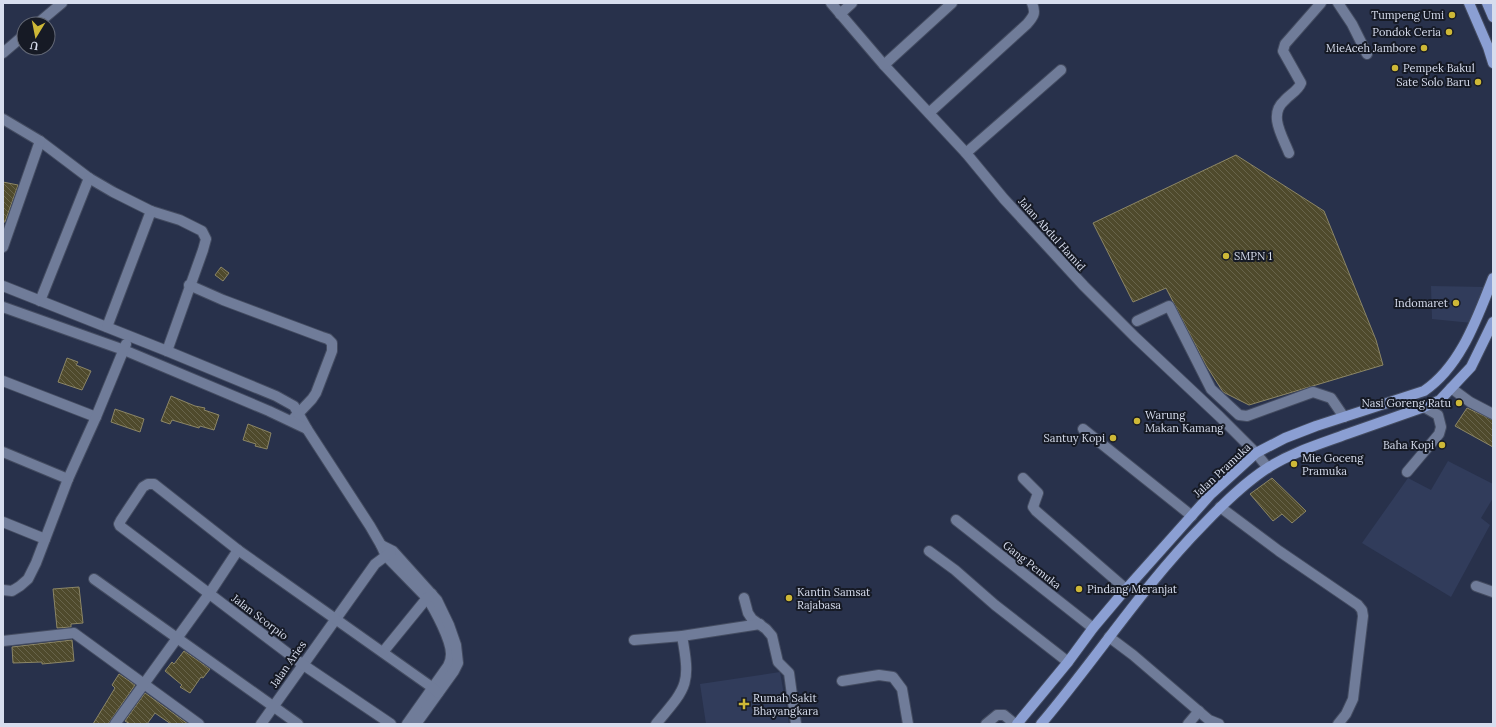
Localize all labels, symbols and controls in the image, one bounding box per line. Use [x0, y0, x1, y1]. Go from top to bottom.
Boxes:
place label: Tumpeng Umi [1371, 8, 1444, 22]
marker: Tumpeng Umi [1447, 10, 1457, 20]
north arrow [16, 16, 56, 56]
place label: Pondok Ceria [1372, 25, 1441, 39]
marker: Pondok Ceria [1444, 27, 1454, 37]
text: U [28, 38, 40, 53]
place label: MieAceh Jambore [1326, 41, 1416, 55]
marker: MieAceh Jambore [1419, 43, 1429, 53]
place label: Pempek Bakul [1403, 61, 1475, 75]
marker: Pempek Bakul [1390, 63, 1400, 73]
place label: Sate Solo Baru [1396, 75, 1470, 89]
marker: Sate Solo Baru [1473, 77, 1483, 87]
street label: Jalan Abdul Hamid [1015, 194, 1089, 274]
place label: SMPN 1 [1234, 249, 1272, 263]
marker: SMPN 1 [1221, 251, 1231, 261]
place label: Indomaret [1394, 296, 1449, 310]
marker: Indomaret [1451, 298, 1461, 308]
place label: Nasi Goreng Ratu [1361, 396, 1451, 410]
marker: Nasi Goreng Ratu [1454, 398, 1464, 408]
place label: Warung Makan Kamang [1145, 408, 1224, 435]
marker: Warung Makan Kamang [1132, 416, 1142, 426]
place label: Santuy Kopi [1044, 431, 1105, 445]
marker: Santuy Kopi [1108, 433, 1118, 443]
place label: Baha Kopi [1383, 438, 1434, 452]
street label: Jalan Pramuka [1190, 440, 1254, 501]
marker: Baha Kopi [1437, 440, 1447, 450]
place label: Mie Goceng Pramuka [1302, 451, 1364, 478]
marker: Mie Goceng Pramuka [1289, 459, 1299, 469]
street label: Gang Pemuka [1000, 538, 1064, 592]
place label: Pindang Meranjat [1087, 582, 1178, 596]
marker: Pindang Meranjat [1074, 584, 1084, 594]
place label: Kantin Samsat Rajabasa [797, 585, 871, 612]
street label: Jalan Scorpio [228, 591, 291, 643]
marker: Kantin Samsat Rajabasa [784, 593, 794, 603]
street label: Jalan Aries [266, 638, 309, 691]
place label: Rumah Sakit Bhayangkara [753, 691, 819, 718]
marker: Rumah Sakit Bhayangkara [738, 698, 750, 710]

